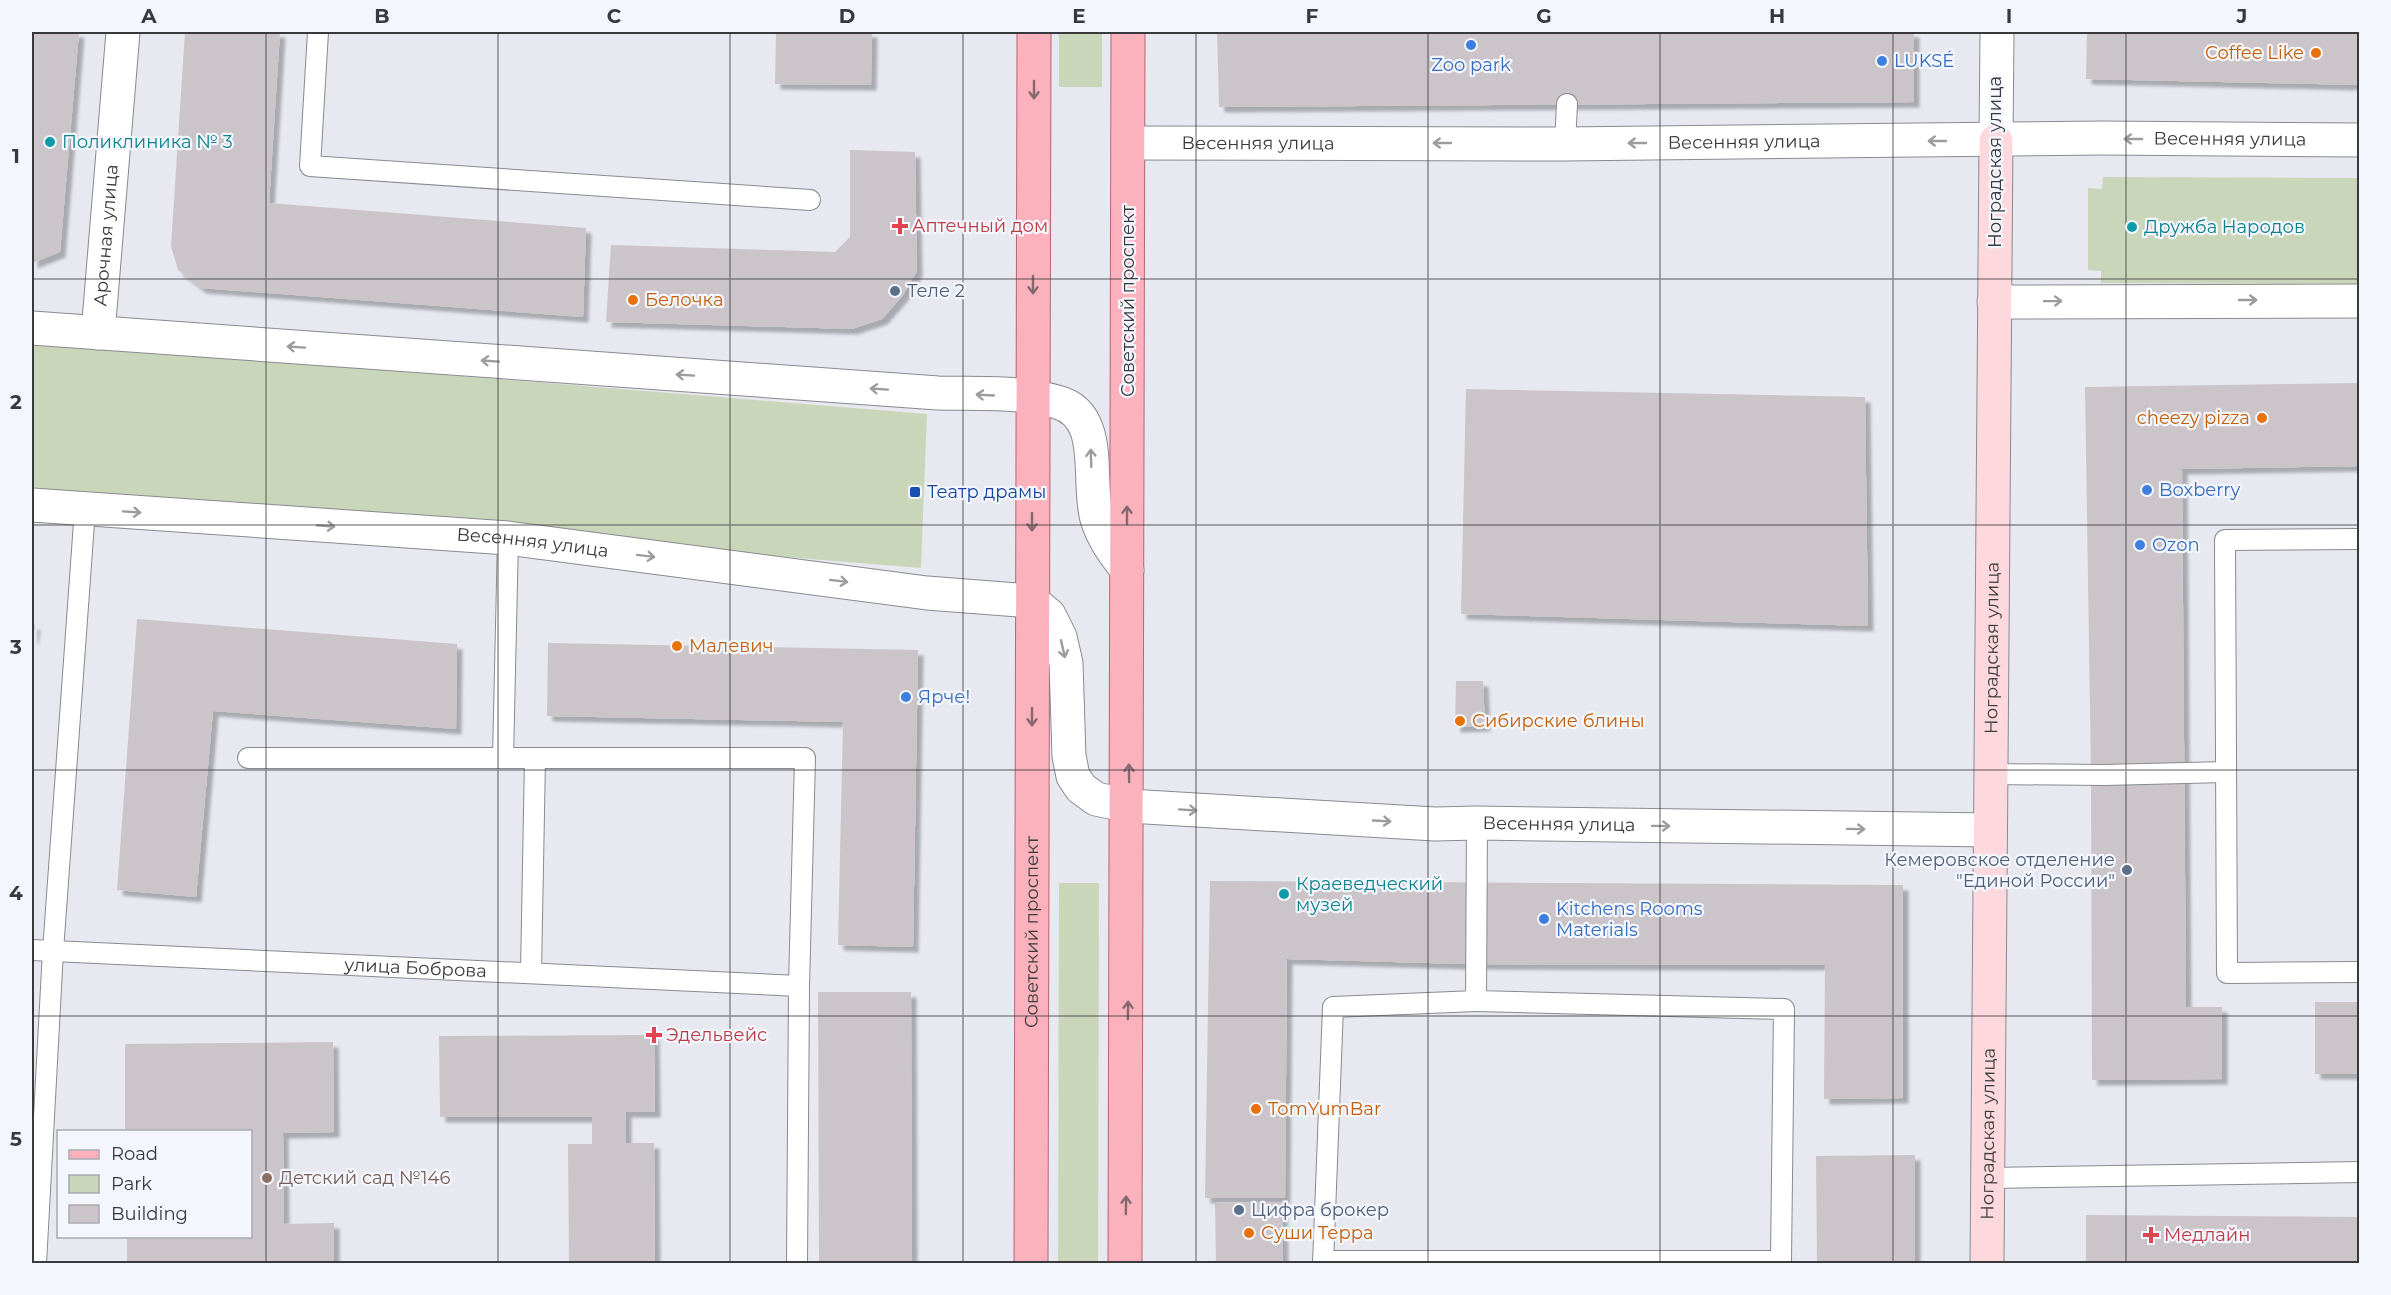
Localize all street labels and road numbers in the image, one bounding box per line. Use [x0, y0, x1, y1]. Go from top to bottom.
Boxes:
street label: Ноградская улица [1984, 76, 2006, 248]
street label: Весенняя улица [2153, 127, 2306, 151]
street label: Весенняя улица [1667, 130, 1821, 154]
street label: Весенняя улица [1182, 132, 1334, 154]
street label: Арочная улица [89, 163, 123, 307]
street label: Советский проспект [1117, 205, 1139, 397]
street label: Весенняя улица [456, 523, 610, 562]
street label: Ноградская улица [1980, 562, 2004, 734]
street label: Весенняя улица [1482, 812, 1635, 836]
street label: Советский проспект [1021, 836, 1043, 1028]
street label: улица Боброва [343, 954, 487, 982]
street label: Ноградская улица [1976, 1048, 2000, 1220]

